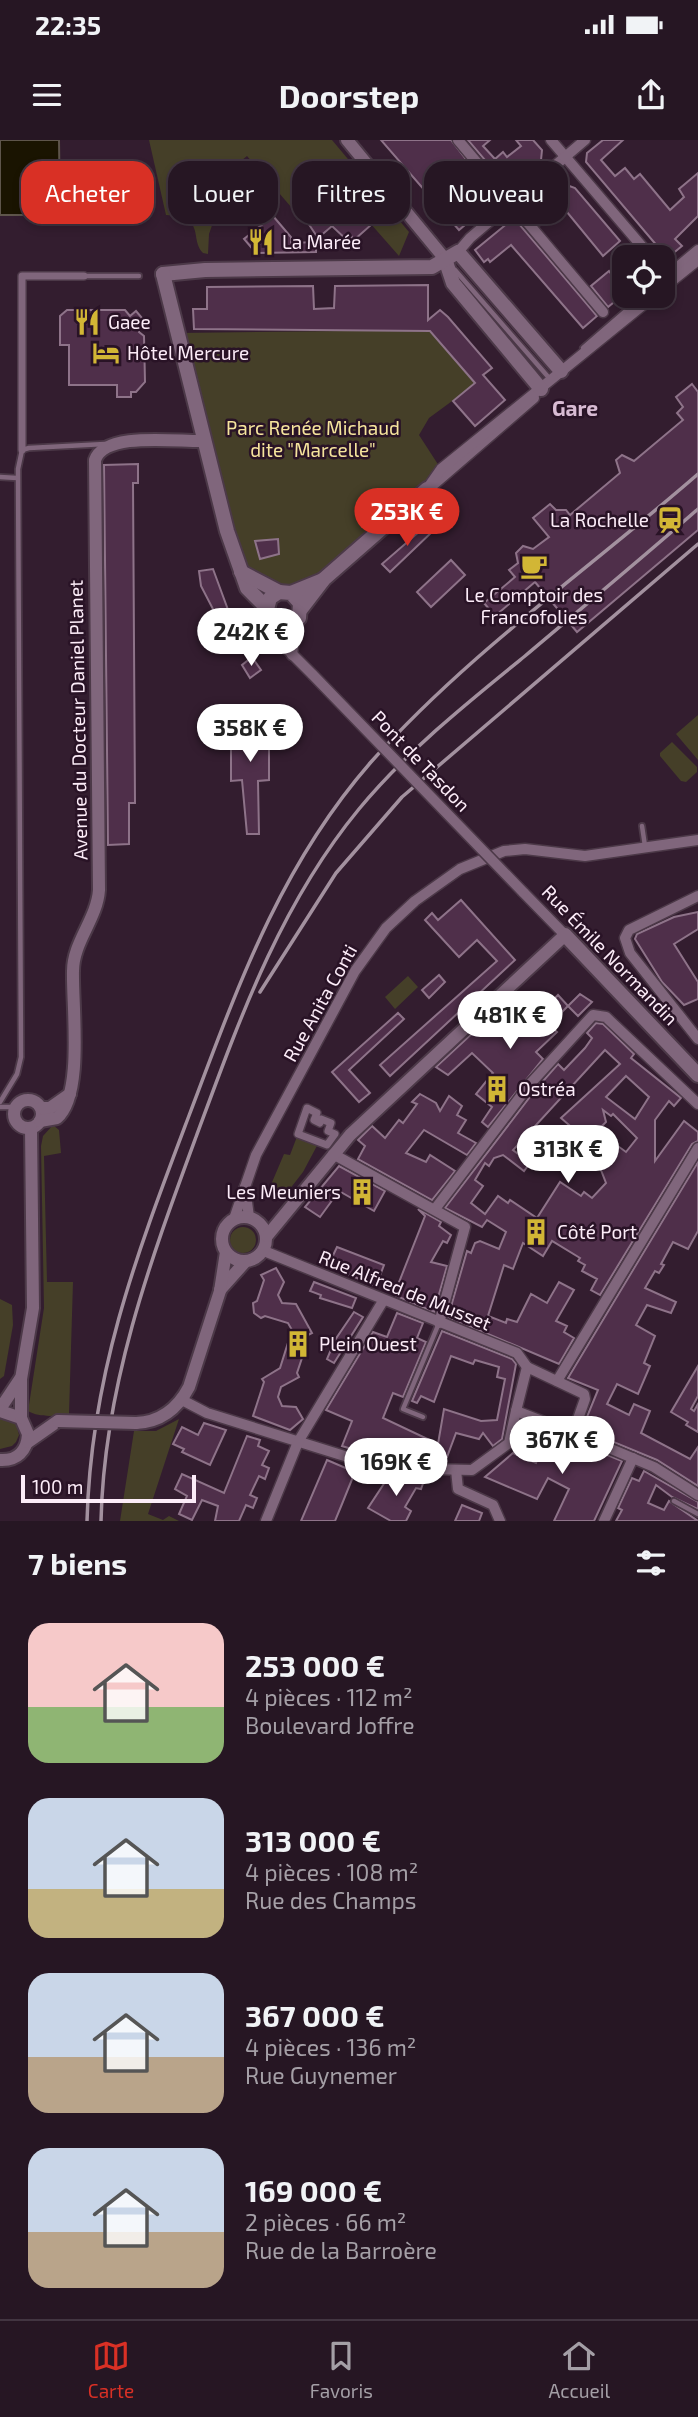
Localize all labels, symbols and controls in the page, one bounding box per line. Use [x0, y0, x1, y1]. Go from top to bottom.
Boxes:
text: 22:35 [35, 9, 101, 40]
icon: menu [28, 76, 66, 114]
text: Doorstep [279, 76, 419, 114]
icon: share [632, 76, 670, 114]
chip: Acheter [21, 161, 154, 224]
chip: Louer [168, 161, 278, 224]
chip: Filtres [292, 161, 410, 224]
chip: Nouveau [424, 161, 568, 224]
restaurant icon: La Marée [246, 227, 276, 257]
place label: La Marée [282, 230, 361, 253]
map controls [612, 245, 675, 308]
button: locate [612, 245, 675, 308]
restaurant icon: Gaee [72, 307, 102, 337]
place label: Gaee [108, 310, 151, 333]
hotel icon: Hôtel Mercure [91, 338, 121, 368]
place label: Hôtel Mercure [127, 341, 249, 364]
district label: Gare [552, 395, 598, 420]
park label: Parc Renée Michaud dite "Marcelle" [226, 416, 400, 461]
pin: 253K € [350, 488, 464, 548]
text: 253K € [370, 497, 444, 525]
station icon: La Rochelle [655, 505, 685, 535]
place label: La Rochelle [550, 508, 649, 531]
cafe icon: Le Comptoir des Francofolies [519, 551, 549, 581]
street label: Avenue du Docteur Daniel Planet [64, 580, 91, 860]
place label: Le Comptoir des Francofolies [465, 583, 603, 628]
pin: 242K € [194, 608, 308, 668]
text: 242K € [213, 617, 289, 645]
pin: 358K € [193, 704, 307, 764]
street label: Pont de Tasdon [367, 705, 475, 816]
text: 358K € [213, 713, 287, 741]
street label: Rue Émile Normandin [538, 880, 683, 1029]
street label: Rue Anita Conti [278, 940, 361, 1065]
pin: 481K € [453, 992, 567, 1051]
text: 481K € [473, 1000, 547, 1028]
building icon: Ostréa [482, 1074, 512, 1104]
place label: Ostréa [518, 1077, 576, 1100]
pin: 313K € [511, 1126, 625, 1185]
text: 313K € [533, 1134, 603, 1162]
building icon: Les Meuniers [347, 1177, 377, 1207]
place label: Les Meuniers [226, 1180, 341, 1203]
building icon: Côté Port [521, 1217, 551, 1247]
place label: Côté Port [557, 1220, 637, 1243]
street label: Rue Alfred de Musset [316, 1245, 495, 1335]
building icon: Plein Ouest [283, 1329, 313, 1359]
place label: Plein Ouest [319, 1332, 417, 1355]
pin: 367K € [505, 1416, 619, 1476]
text: 367K € [526, 1425, 598, 1453]
pin: 169K € [339, 1438, 453, 1498]
text: 169K € [360, 1447, 432, 1475]
scale bar [21, 1472, 196, 1504]
text: 100 m [32, 1475, 83, 1498]
icon: filters [632, 1544, 670, 1582]
text: 7 biens [28, 1545, 127, 1581]
text: 253 000 € [245, 1647, 385, 1683]
icon: home [84, 1651, 168, 1735]
text: 4 pièces · 112 m² [245, 1683, 413, 1711]
text: Boulevard Joffre [245, 1711, 415, 1739]
text: 313 000 € [245, 1822, 381, 1858]
icon: home [84, 1826, 168, 1910]
text: 4 pièces · 108 m² [245, 1858, 418, 1886]
text: Rue des Champs [245, 1886, 416, 1914]
text: 367 000 € [245, 1997, 385, 2033]
icon: home [84, 2001, 168, 2085]
text: 4 pièces · 136 m² [245, 2033, 416, 2061]
text: Rue Guynemer [245, 2061, 397, 2089]
text: 169 000 € [245, 2172, 382, 2208]
icon: home [84, 2176, 168, 2260]
text: 2 pièces · 66 m² [245, 2208, 406, 2236]
text: Rue de la Barroère [245, 2236, 437, 2264]
tab: Carte [88, 2337, 134, 2402]
tab: Favoris [310, 2337, 373, 2402]
tab: Accueil [549, 2337, 610, 2402]

